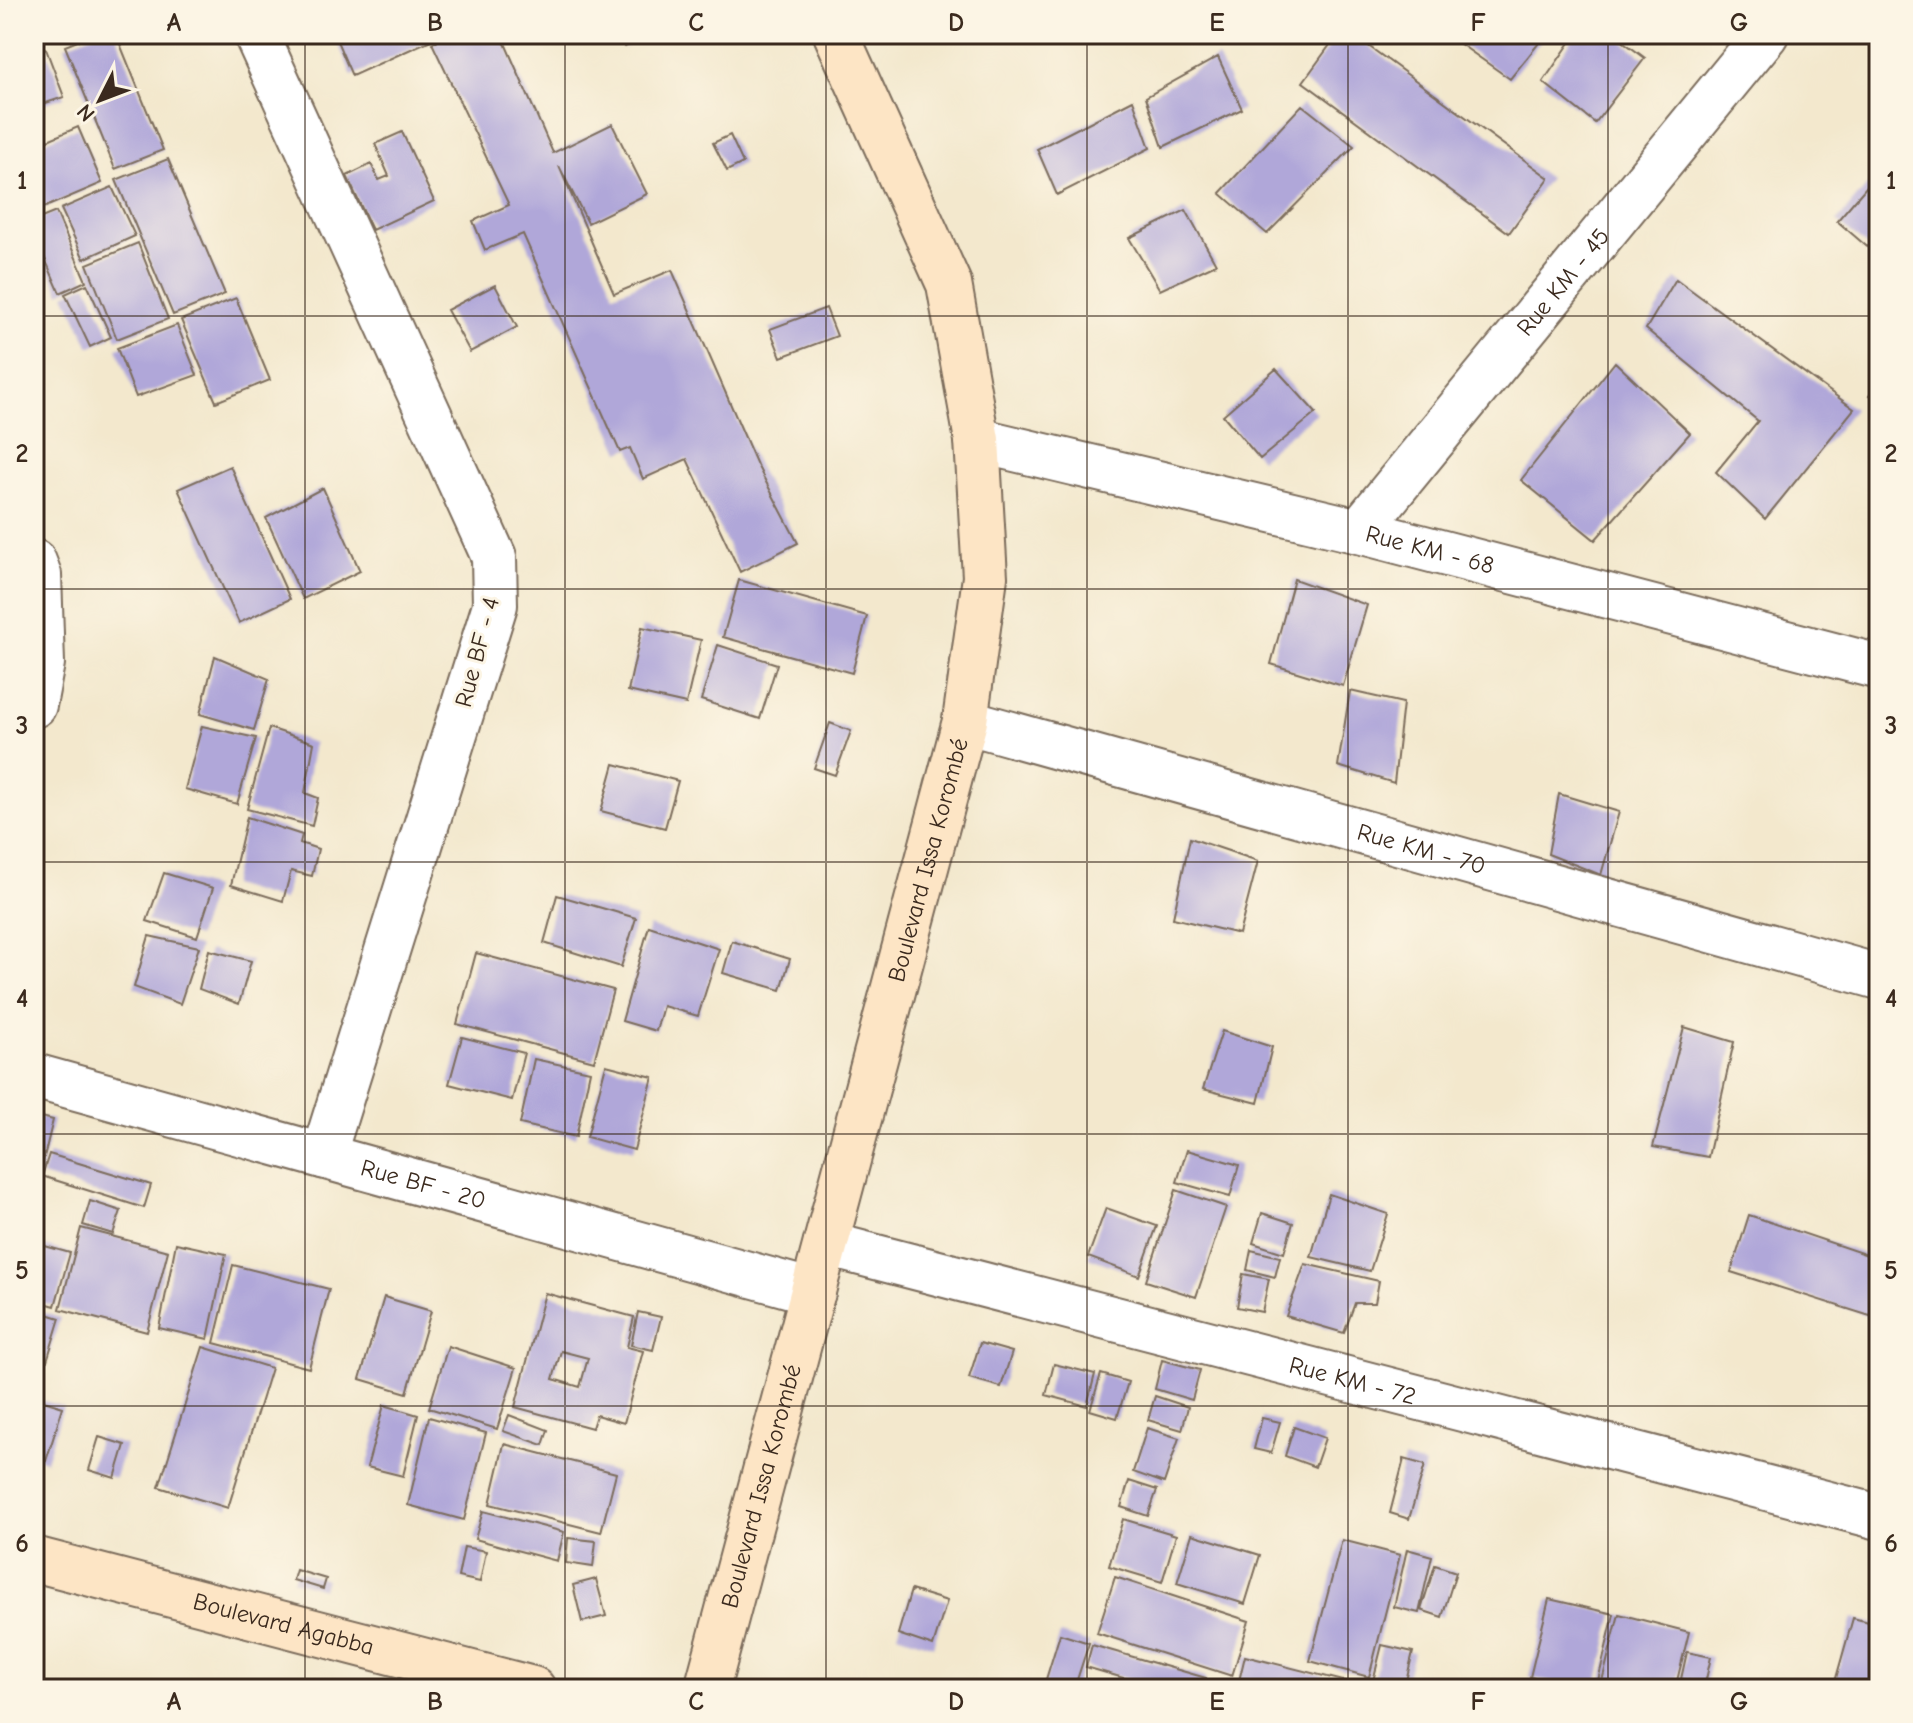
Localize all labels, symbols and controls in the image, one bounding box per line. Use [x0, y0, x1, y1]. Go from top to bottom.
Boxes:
text: A [167, 8, 182, 38]
text: B [427, 8, 443, 38]
text: C [688, 8, 704, 38]
text: D [948, 8, 964, 38]
text: E [1209, 8, 1225, 38]
text: F [1470, 8, 1486, 38]
text: G [1730, 8, 1748, 38]
north arrow [60, 60, 140, 140]
text: N [71, 99, 100, 127]
text: 1 [17, 166, 27, 196]
text: 1 [1886, 166, 1896, 196]
street label: Rue KM - 45 [1511, 222, 1615, 341]
text: 2 [16, 439, 28, 469]
text: 2 [1885, 439, 1897, 469]
street label: Rue KM - 68 [1363, 519, 1497, 580]
street label: Rue BF - 4 [449, 594, 505, 710]
text: 3 [16, 711, 28, 741]
text: 3 [1885, 711, 1897, 741]
street label: Boulevard Issa Korombé [882, 735, 974, 985]
street label: Rue KM - 70 [1354, 818, 1489, 880]
text: 4 [16, 984, 28, 1014]
text: 4 [1885, 984, 1897, 1014]
street label: Rue BF - 20 [358, 1153, 489, 1215]
text: 5 [15, 1256, 29, 1286]
text: 5 [1884, 1256, 1898, 1286]
street label: Rue KM - 72 [1286, 1351, 1419, 1410]
street label: Boulevard Issa Korombé [715, 1361, 807, 1611]
text: 6 [15, 1529, 29, 1559]
text: 6 [1884, 1529, 1898, 1559]
street label: Boulevard Agabba [190, 1587, 377, 1661]
text: A [167, 1687, 182, 1717]
text: B [427, 1687, 443, 1717]
text: C [688, 1687, 704, 1717]
text: D [948, 1687, 964, 1717]
text: E [1209, 1687, 1225, 1717]
text: F [1470, 1687, 1486, 1717]
text: G [1730, 1687, 1748, 1717]

